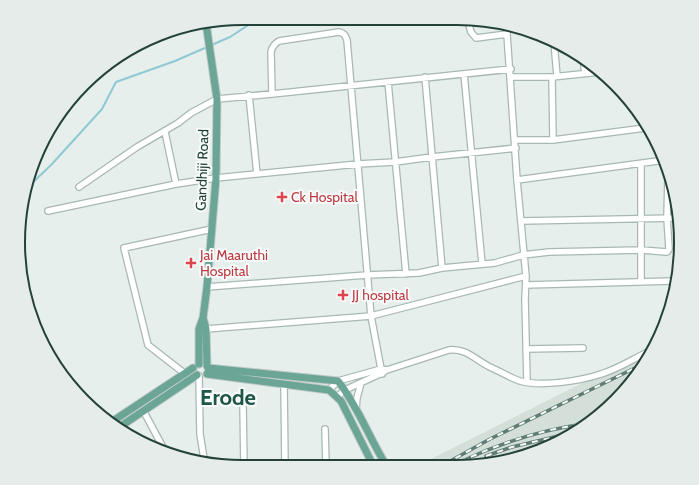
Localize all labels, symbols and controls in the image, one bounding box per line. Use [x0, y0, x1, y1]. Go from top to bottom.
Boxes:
street label: Gandhiji Road [192, 129, 212, 211]
place label: Ck Hospital [291, 188, 358, 206]
marker: Ck Hospital [276, 191, 288, 203]
place label: Jai Maaruthi Hospital [199, 246, 268, 280]
marker: Jai Maaruthi Hospital [185, 257, 197, 269]
place label: JJ hospital [351, 286, 410, 304]
marker: JJ hospital [337, 289, 349, 301]
district label: Erode [200, 384, 256, 411]

